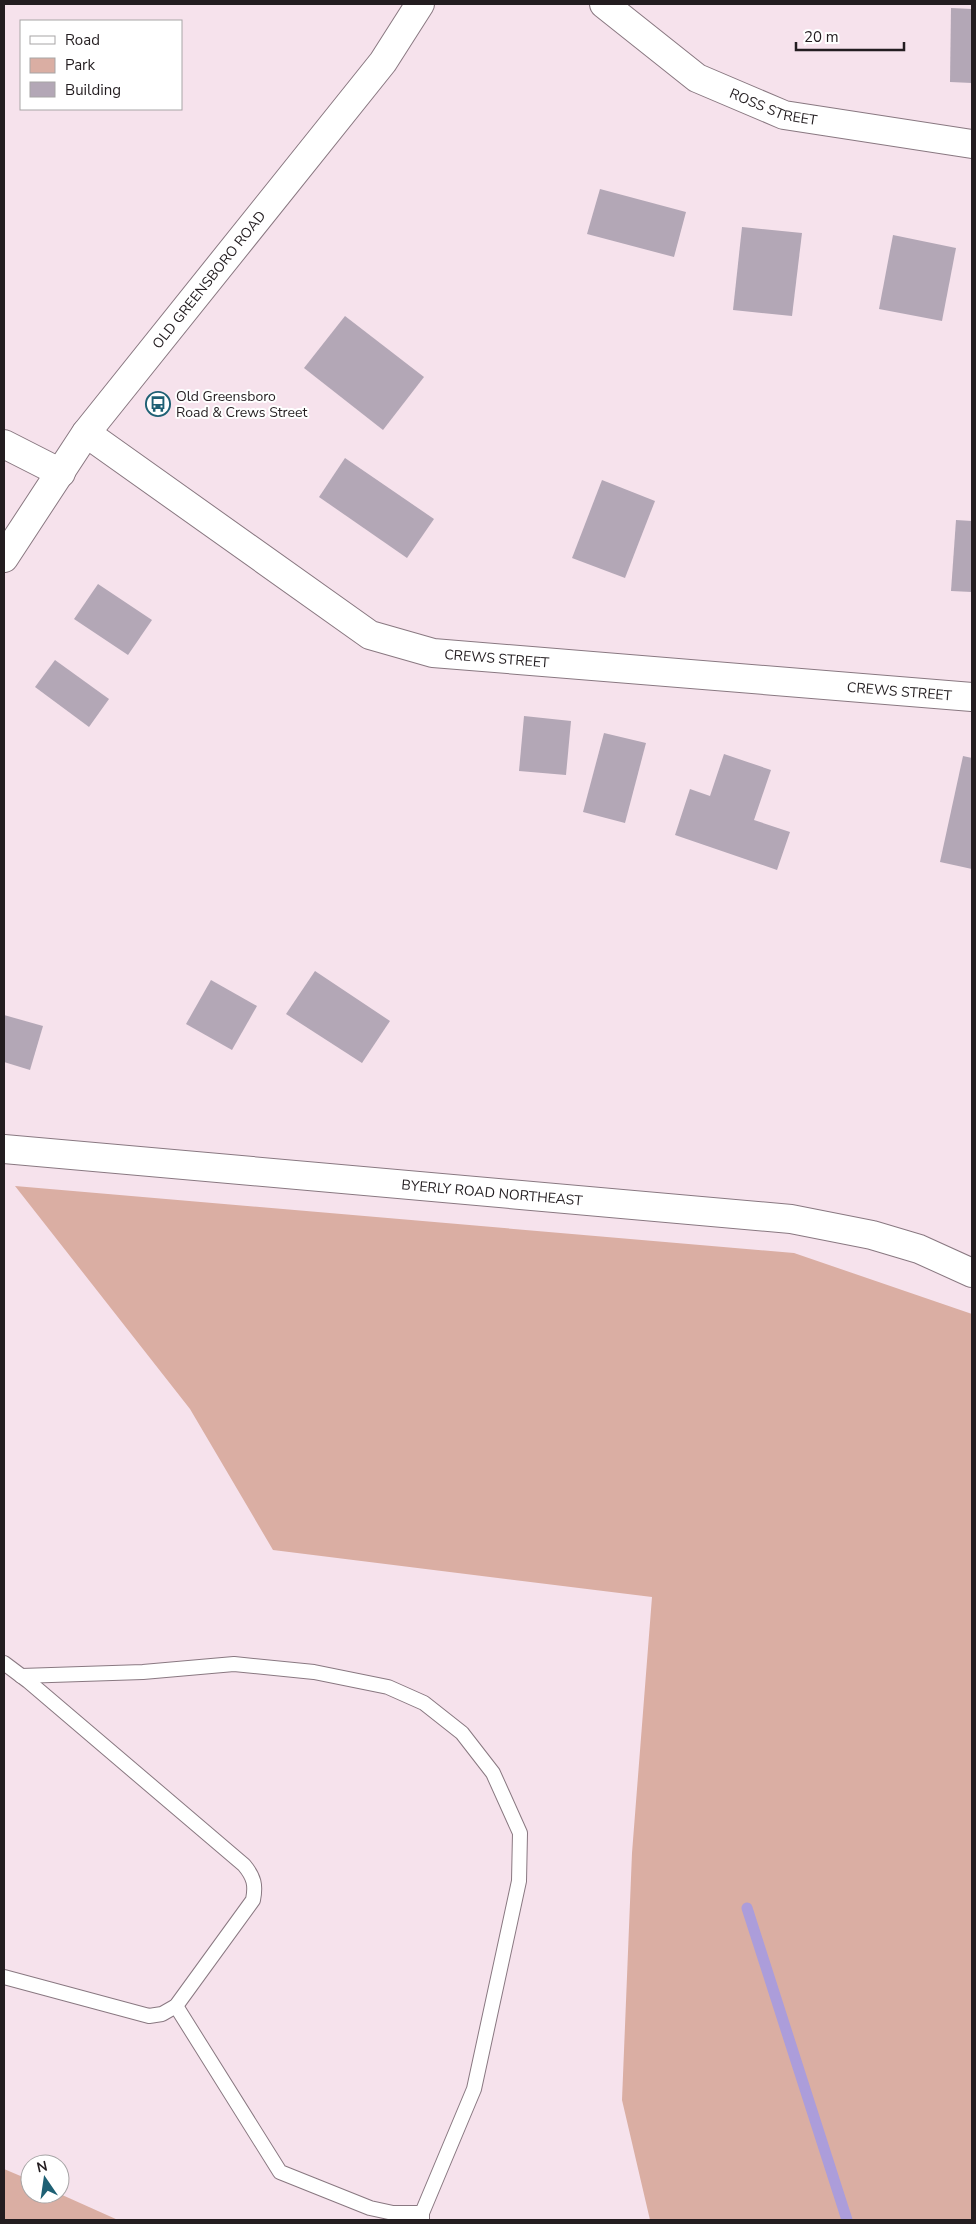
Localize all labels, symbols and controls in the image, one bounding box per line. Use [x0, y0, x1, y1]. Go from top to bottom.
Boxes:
legend [20, 20, 182, 110]
scale bar [796, 20, 904, 52]
text: 20 m [804, 27, 839, 47]
text: Road [65, 30, 100, 50]
text: Park [65, 55, 95, 75]
text: Building [65, 80, 121, 100]
street label: ROSS STREET [727, 83, 819, 130]
street label: OLD GREENSBORO ROAD [148, 207, 270, 353]
place label: Old Greensboro Road & Crews Street [176, 387, 307, 422]
bus stop icon: Old Greensboro Road & Crews Street [145, 391, 171, 417]
street label: CREWS STREET [444, 644, 551, 672]
street label: CREWS STREET [846, 677, 953, 705]
street label: BYERLY ROAD NORTHEAST [401, 1175, 584, 1210]
north arrow [20, 2154, 70, 2204]
text: N [35, 2156, 49, 2177]

